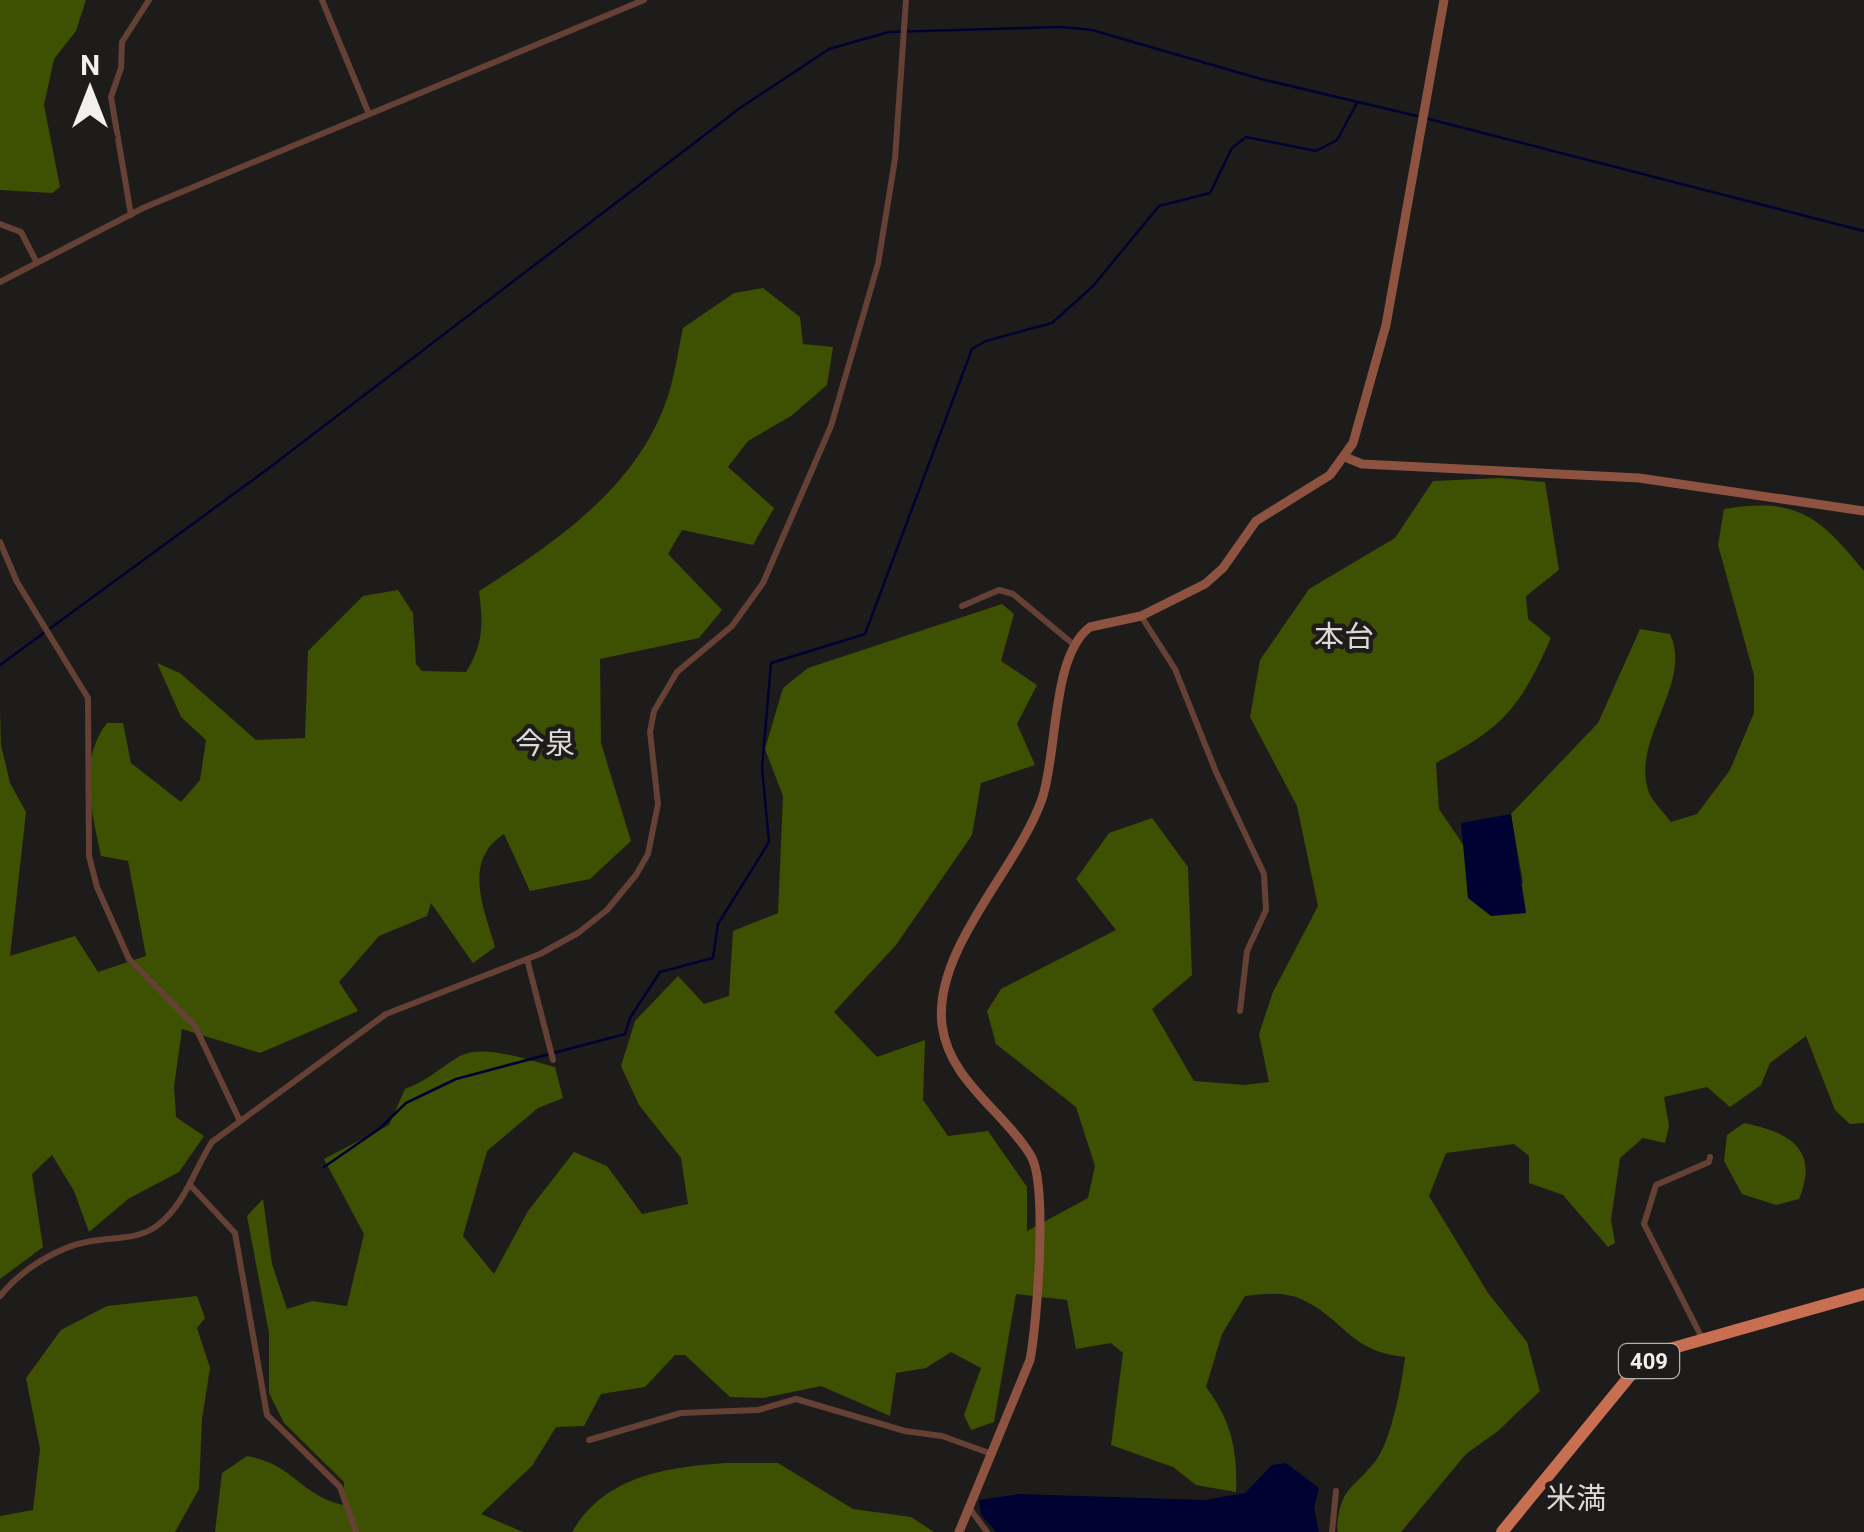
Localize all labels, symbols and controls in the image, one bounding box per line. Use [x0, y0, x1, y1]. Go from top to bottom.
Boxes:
north arrow [40, 40, 140, 140]
text: N [80, 49, 100, 82]
district label: 本台 [1314, 619, 1374, 654]
district label: 今泉 [515, 726, 575, 761]
road number: 409 [1619, 1344, 1679, 1378]
district label: 米満 [1546, 1481, 1606, 1516]

